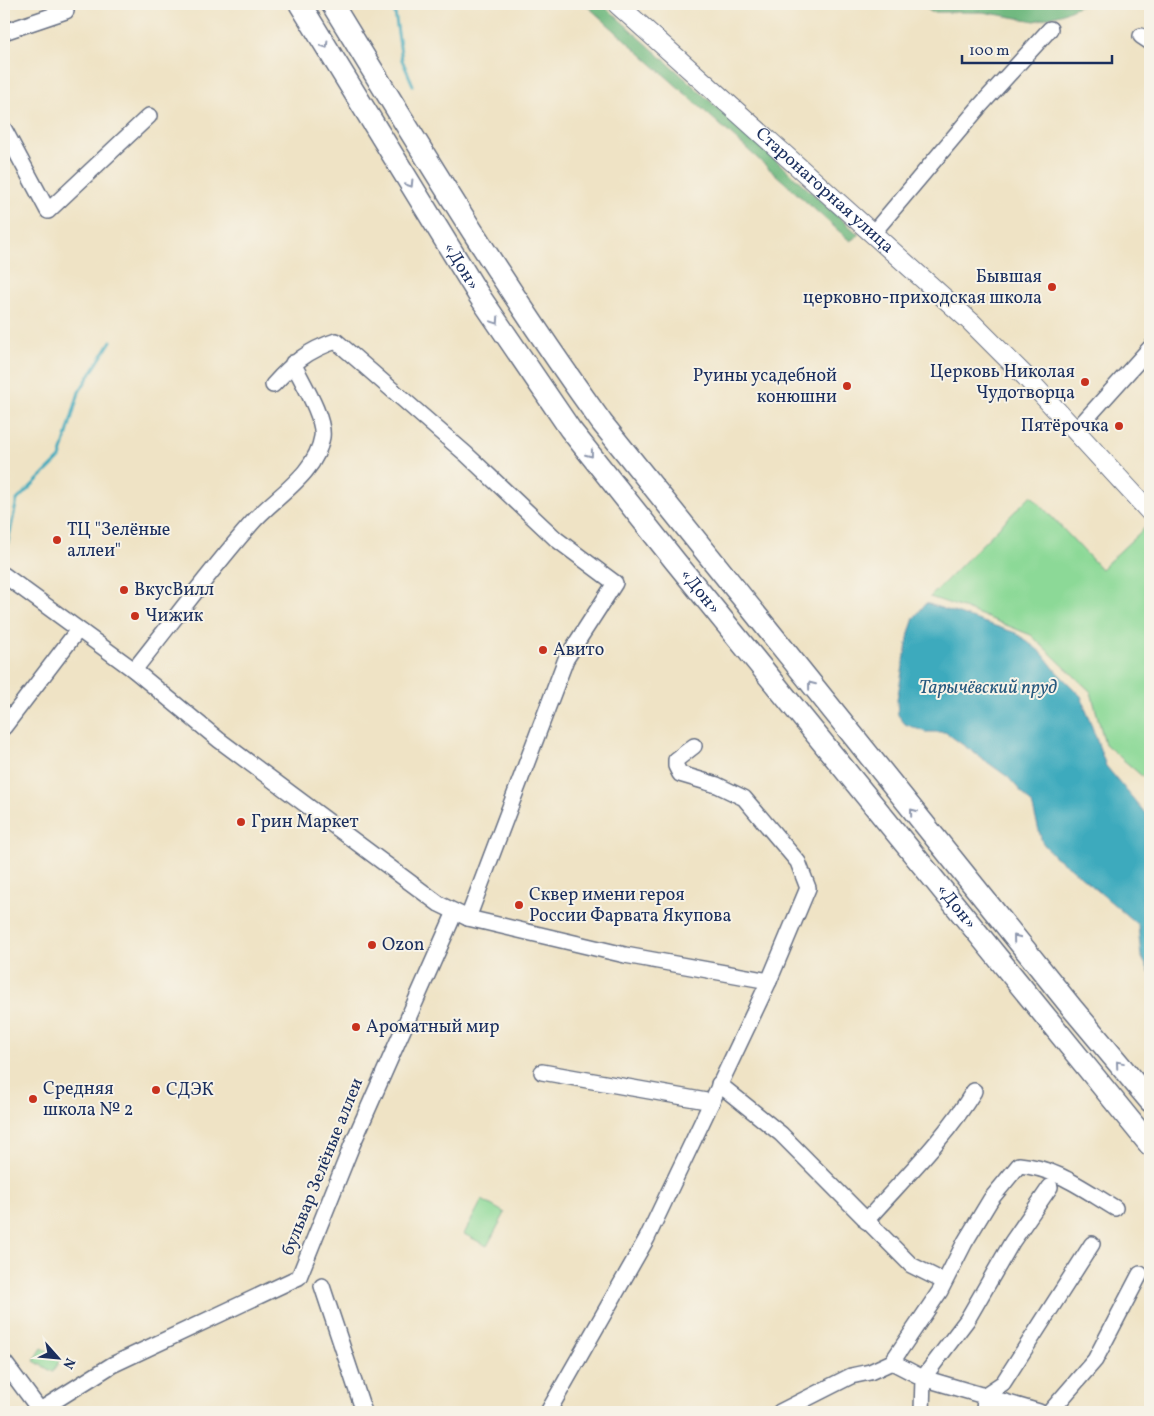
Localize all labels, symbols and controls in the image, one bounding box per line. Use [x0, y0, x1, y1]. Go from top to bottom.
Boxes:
scale bar [962, 32, 1112, 64]
one-way arrow [319, 40, 328, 49]
text: 100 m [969, 41, 1009, 62]
street label: Старонагорная улица [750, 121, 899, 259]
one-way arrow [404, 178, 413, 187]
street label: «Дон» [437, 238, 485, 295]
place label: Бывшая церковно-приходская школа [803, 265, 1042, 311]
marker: Бывшая церковно-приходская школа [1046, 281, 1058, 293]
one-way arrow [490, 316, 499, 325]
place label: Церковь Николая Чудотворца [930, 360, 1075, 406]
place label: Руины усадебной конюшни [693, 364, 837, 410]
marker: Церковь Николая Чудотворца [1079, 376, 1091, 388]
marker: Руины усадебной конюшни [841, 380, 853, 392]
place label: Пятёрочка [1021, 414, 1109, 439]
marker: Пятёрочка [1113, 420, 1125, 432]
one-way arrow [584, 448, 593, 458]
place label: ТЦ "Зелёные аллеи" [67, 518, 170, 564]
marker: ТЦ "Зелёные аллеи" [51, 534, 63, 546]
street label: «Дон» [674, 564, 726, 620]
place label: ВкусВилл [134, 578, 214, 603]
marker: ВкусВилл [118, 584, 130, 596]
place label: Чижик [145, 604, 204, 629]
marker: Чижик [129, 610, 141, 622]
place label: Авито [553, 638, 604, 663]
marker: Авито [537, 644, 549, 656]
water label: Тарычёвский пруд [919, 675, 1057, 701]
one-way arrow [808, 682, 817, 691]
one-way arrow [911, 809, 919, 818]
place label: Грин Маркет [251, 810, 359, 835]
marker: Грин Маркет [235, 816, 247, 828]
street label: «Дон» [930, 879, 982, 935]
place label: Сквер имени героя России Фарвата Якупова [529, 883, 731, 929]
marker: Сквер имени героя России Фарвата Якупова [513, 899, 525, 911]
place label: Ozon [382, 933, 425, 958]
one-way arrow [1013, 935, 1021, 944]
marker: Ozon [366, 939, 378, 951]
place label: Ароматный мир [366, 1015, 500, 1040]
marker: Ароматный мир [350, 1021, 362, 1033]
one-way arrow [1115, 1060, 1124, 1069]
street label: бульвар Зелёные аллеи [276, 1074, 370, 1260]
place label: Средняя школа № 2 [43, 1077, 134, 1123]
place label: СДЭК [166, 1078, 214, 1103]
marker: СДЭК [150, 1084, 162, 1096]
marker: Средняя школа № 2 [27, 1093, 39, 1105]
north arrow [32, 1334, 82, 1384]
text: N [57, 1354, 79, 1372]

